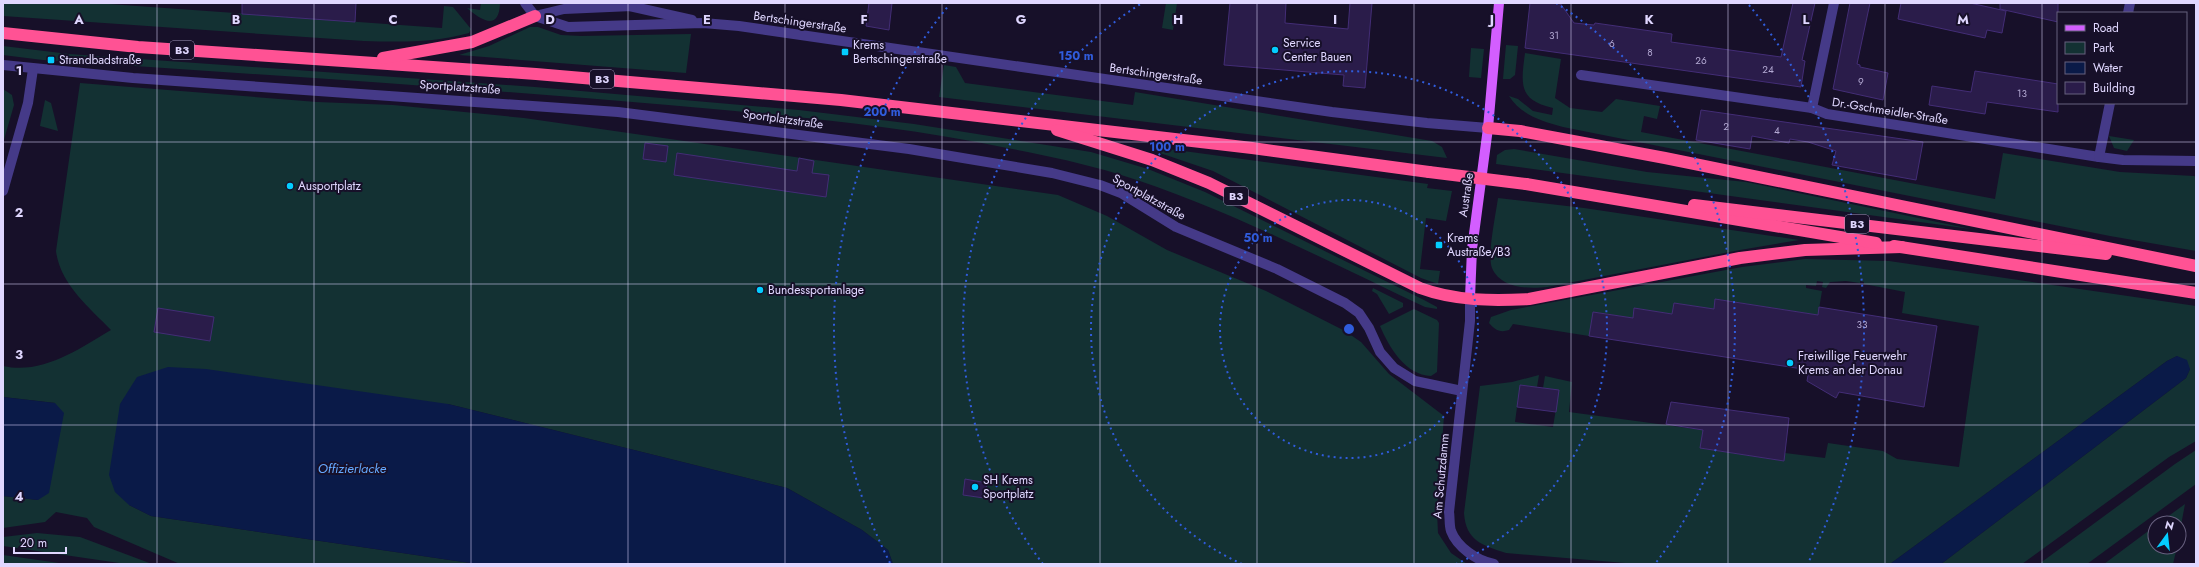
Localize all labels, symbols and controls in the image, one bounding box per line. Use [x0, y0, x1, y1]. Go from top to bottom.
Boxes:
street label: Bertschingerstraße [752, 7, 848, 37]
text: A [73, 10, 84, 29]
text: B [232, 10, 241, 29]
text: C [388, 10, 398, 29]
text: D [545, 10, 555, 29]
text: E [703, 10, 711, 29]
text: F [860, 10, 868, 29]
text: G [1016, 10, 1027, 29]
text: H [1173, 10, 1183, 29]
text: I [1333, 10, 1337, 29]
text: J [1487, 10, 1494, 29]
text: K [1644, 10, 1654, 29]
text: L [1803, 10, 1810, 29]
text: M [1957, 10, 1969, 29]
legend [2057, 12, 2187, 104]
text: Road [2093, 19, 2119, 37]
house number: 31 [1549, 28, 1559, 43]
place label: Service Center Bauen [1283, 34, 1352, 66]
place label: Krems Bertschingerstraße [853, 36, 947, 68]
house number: 6 [1609, 36, 1615, 51]
text: Park [2093, 39, 2115, 57]
road number: B3 [170, 41, 194, 59]
marker: Service Center Bauen [1270, 45, 1280, 55]
house number: 8 [1647, 45, 1653, 60]
marker: Krems Bertschingerstraße [840, 47, 850, 57]
text: 150 m [1058, 47, 1094, 65]
place label: Strandbadstraße [59, 51, 142, 69]
house number: 26 [1695, 53, 1707, 68]
marker: Strandbadstraße [46, 55, 56, 65]
street label: Bertschingerstraße [1108, 59, 1204, 89]
text: Water [2093, 59, 2124, 77]
text: 1 [16, 61, 22, 80]
house number: 24 [1762, 62, 1774, 77]
road number: B3 [590, 70, 614, 88]
house number: 9 [1858, 74, 1864, 89]
street label: Sportplatzstraße [419, 75, 501, 99]
text: Building [2093, 79, 2135, 97]
house number: 13 [2017, 86, 2028, 101]
street label: Dr.-Gschmeidler-Straße [1831, 93, 1949, 129]
text: 200 m [863, 103, 901, 121]
street label: Sportplatzstraße [741, 104, 825, 134]
house number: 2 [1723, 119, 1729, 134]
house number: 4 [1774, 123, 1780, 138]
text: 100 m [1149, 138, 1185, 156]
street label: Sportplatzstraße [1109, 169, 1189, 225]
street label: Austraße [1454, 172, 1478, 218]
place label: Ausportplatz [298, 177, 361, 195]
marker: Ausportplatz [285, 181, 295, 191]
road number: B3 [1224, 187, 1248, 205]
text: 2 [15, 203, 23, 222]
road number: B3 [1845, 215, 1869, 233]
text: 50 m [1243, 229, 1273, 247]
place label: Krems Austraße/B3 [1447, 229, 1511, 261]
marker: Krems Austraße/B3 [1434, 240, 1444, 250]
place label: Bundessportanlage [768, 281, 864, 299]
marker: Bundessportanlage [755, 285, 765, 295]
house number: 33 [1857, 317, 1868, 332]
centre of rings [1342, 322, 1356, 336]
text: 3 [15, 345, 23, 364]
place label: Freiwillige Feuerwehr Krems an der Donau [1798, 347, 1908, 379]
marker: Freiwillige Feuerwehr Krems an der Donau [1785, 358, 1795, 368]
street label: Am Schutzdamm [1428, 433, 1454, 519]
water label: Offizierlacke [318, 459, 387, 478]
place label: SH Krems Sportplatz [983, 471, 1034, 503]
marker: SH Krems Sportplatz [970, 482, 980, 492]
text: 4 [14, 487, 24, 506]
north arrow [2147, 515, 2187, 555]
text: N [2163, 516, 2176, 534]
scale bar [14, 529, 66, 555]
text: 20 m [20, 534, 47, 552]

